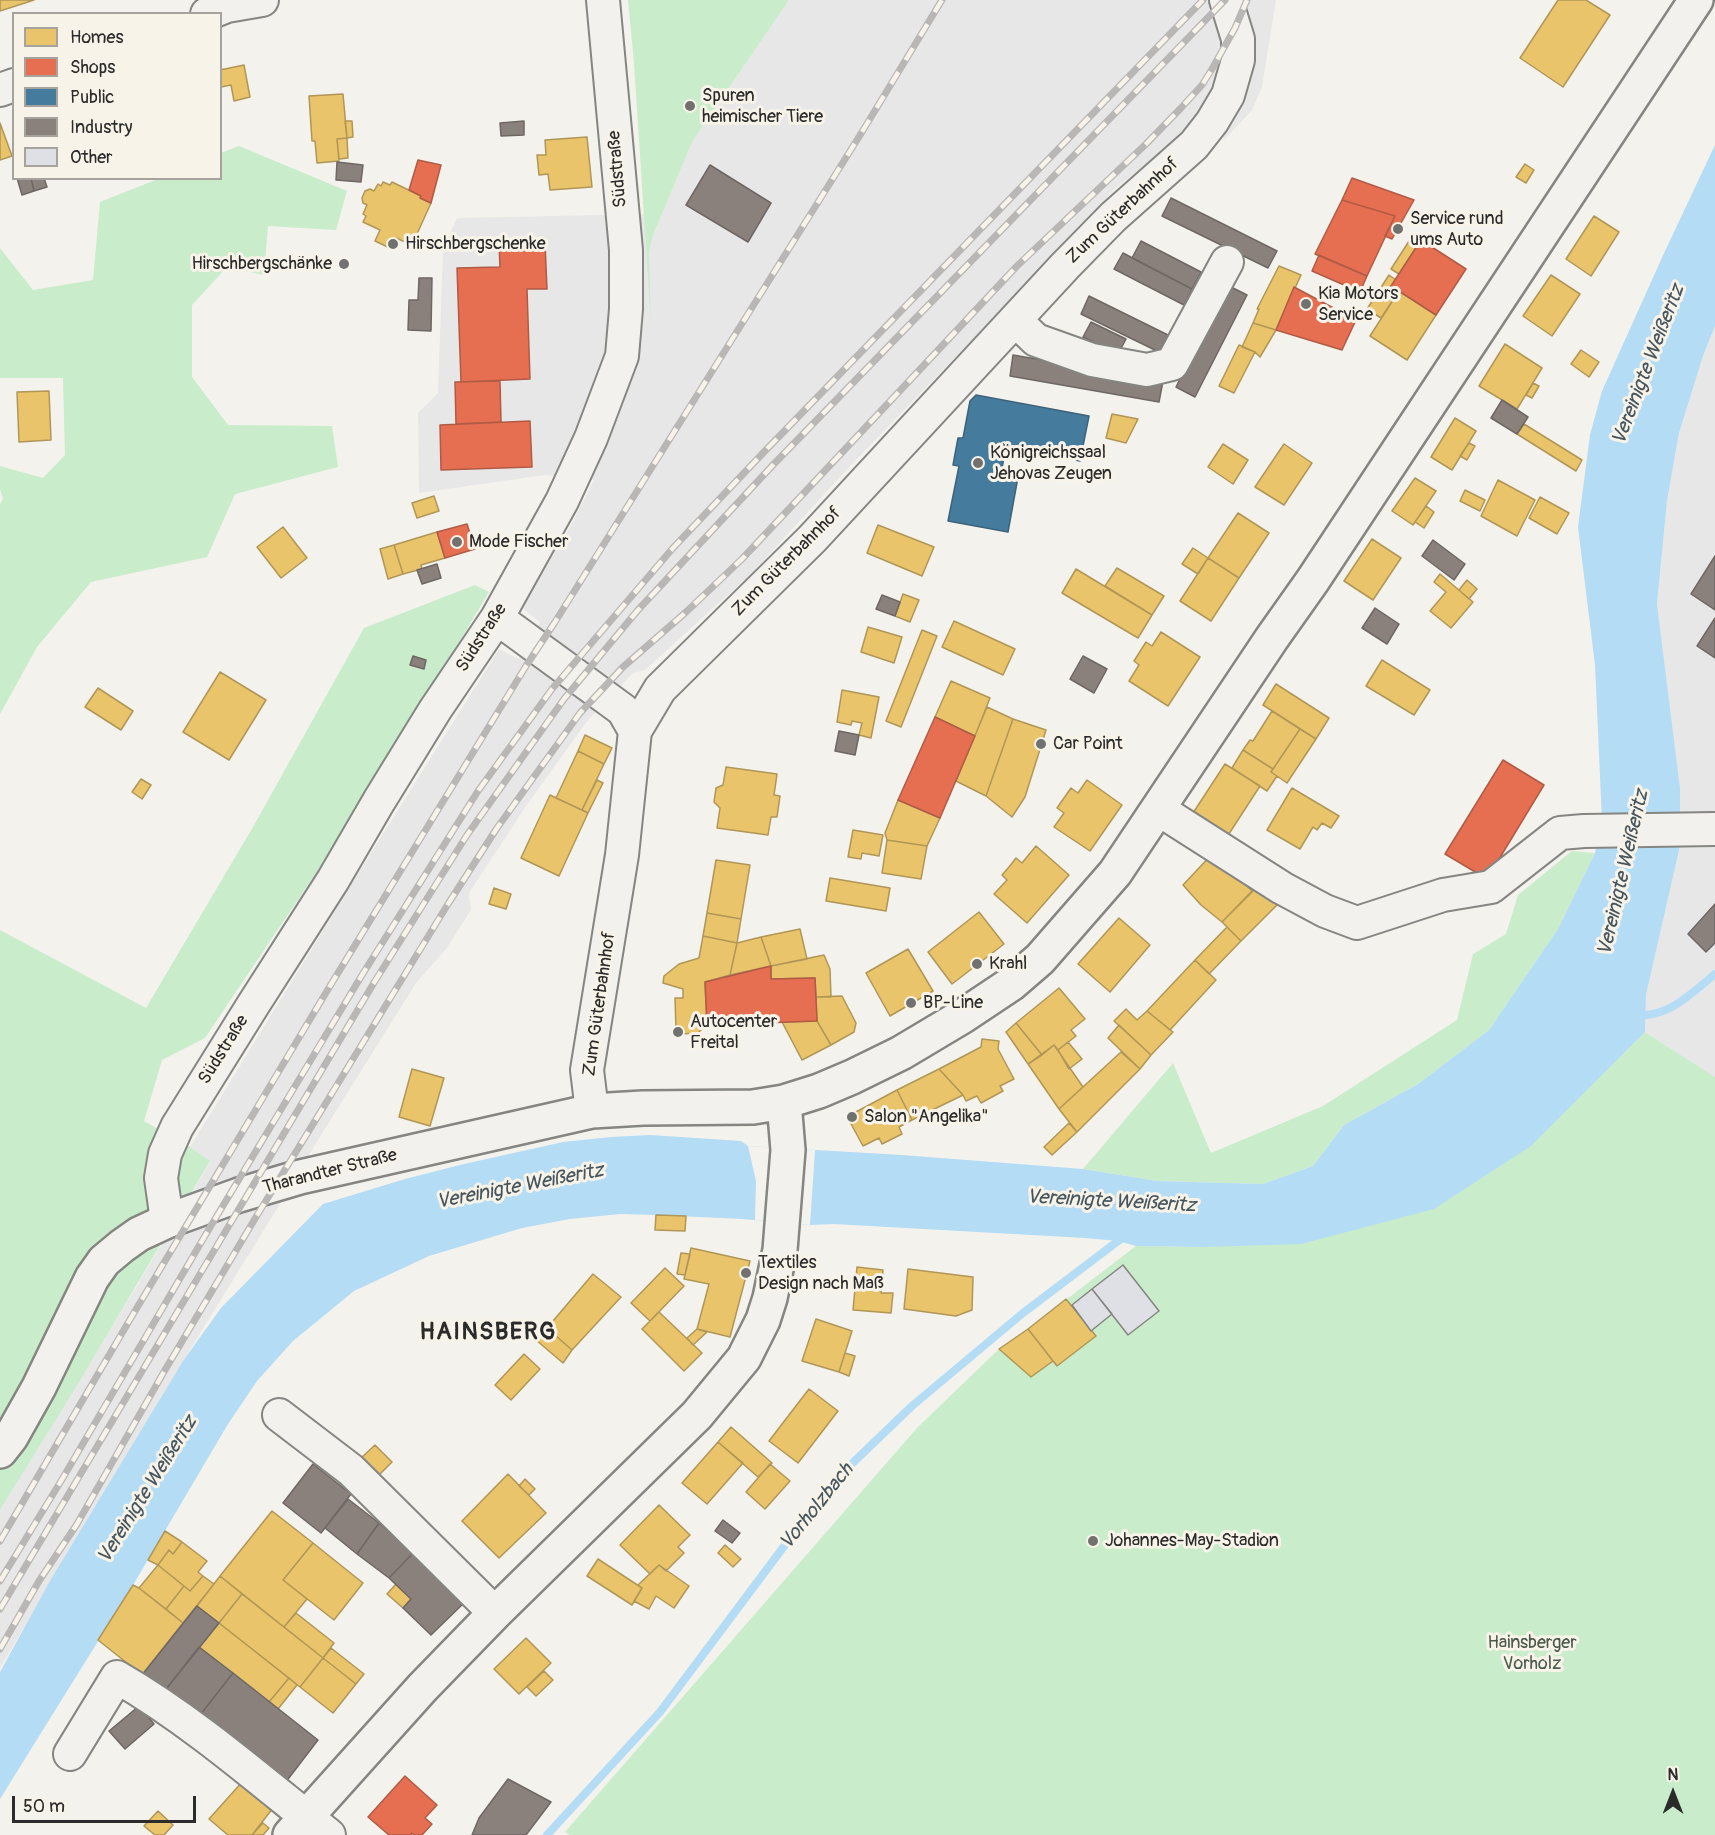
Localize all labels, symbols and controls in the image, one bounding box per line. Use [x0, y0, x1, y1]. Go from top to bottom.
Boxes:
legend [12, 12, 222, 180]
text: Homes [70, 26, 123, 49]
text: Shops [70, 56, 115, 79]
place label: Spuren heimischer Tiere [702, 85, 823, 128]
text: Public [70, 86, 114, 109]
marker: Spuren heimischer Tiere [683, 99, 697, 113]
text: Industry [70, 116, 133, 139]
street label: Südstraße [604, 129, 632, 209]
text: Other [70, 146, 112, 169]
street label: Zum Güterbahnhof [1062, 153, 1184, 269]
place label: Service rund ums Auto [1410, 208, 1504, 250]
marker: Service rund ums Auto [1391, 222, 1405, 236]
place label: Hirschbergschenke [405, 233, 546, 255]
marker: Hirschbergschenke [386, 237, 400, 251]
place label: Hirschbergschänke [191, 253, 332, 275]
marker: Hirschbergschänke [337, 257, 351, 271]
water label: Vereinigte Weißeritz [1607, 282, 1691, 448]
place label: Kia Motors Service [1318, 283, 1398, 326]
marker: Kia Motors Service [1299, 297, 1313, 311]
place label: Königreichssaal Jehovas Zeugen [990, 442, 1112, 484]
marker: Königreichssaal Jehovas Zeugen [971, 456, 985, 470]
street label: Zum Güterbahnhof [728, 503, 846, 621]
place label: Mode Fischer [469, 531, 568, 553]
marker: Mode Fischer [450, 535, 464, 549]
street label: Südstraße [452, 600, 512, 676]
place label: Car Point [1053, 733, 1123, 755]
marker: Car Point [1034, 737, 1048, 751]
water label: Vereinigte Weißeritz [1593, 788, 1655, 958]
street label: Zum Güterbahnhof [579, 930, 621, 1078]
place label: Krahl [989, 953, 1027, 975]
marker: Krahl [970, 957, 984, 971]
place label: BP-Line [923, 992, 983, 1014]
marker: BP-Line [904, 996, 918, 1010]
street label: Südstraße [194, 1011, 254, 1089]
place label: Autocenter Freital [690, 1011, 777, 1054]
marker: Autocenter Freital [671, 1025, 685, 1039]
place label: Salon "Angelika" [864, 1106, 989, 1128]
marker: Salon "Angelika" [845, 1110, 859, 1124]
street label: Tharandter Straße [261, 1145, 399, 1199]
water label: Vereinigte Weißeritz [435, 1159, 605, 1215]
water label: Vereinigte Weißeritz [1026, 1186, 1196, 1218]
place label: Textiles Design nach Maß [758, 1252, 884, 1294]
marker: Textiles Design nach Maß [739, 1266, 753, 1280]
district label: HAINSBERG [419, 1319, 557, 1347]
water label: Vereinigte Weißeritz [93, 1412, 203, 1568]
water label: Vorholzbach [775, 1459, 859, 1555]
place label: Johannes-May-Stadion [1105, 1530, 1279, 1552]
marker: Johannes-May-Stadion [1086, 1534, 1100, 1548]
park label: Hainsberger Vorholz [1487, 1632, 1577, 1674]
north arrow [1643, 1763, 1703, 1823]
text: N [1668, 1765, 1678, 1785]
scale bar [15, 1784, 200, 1822]
text: 50 m [23, 1795, 65, 1818]

